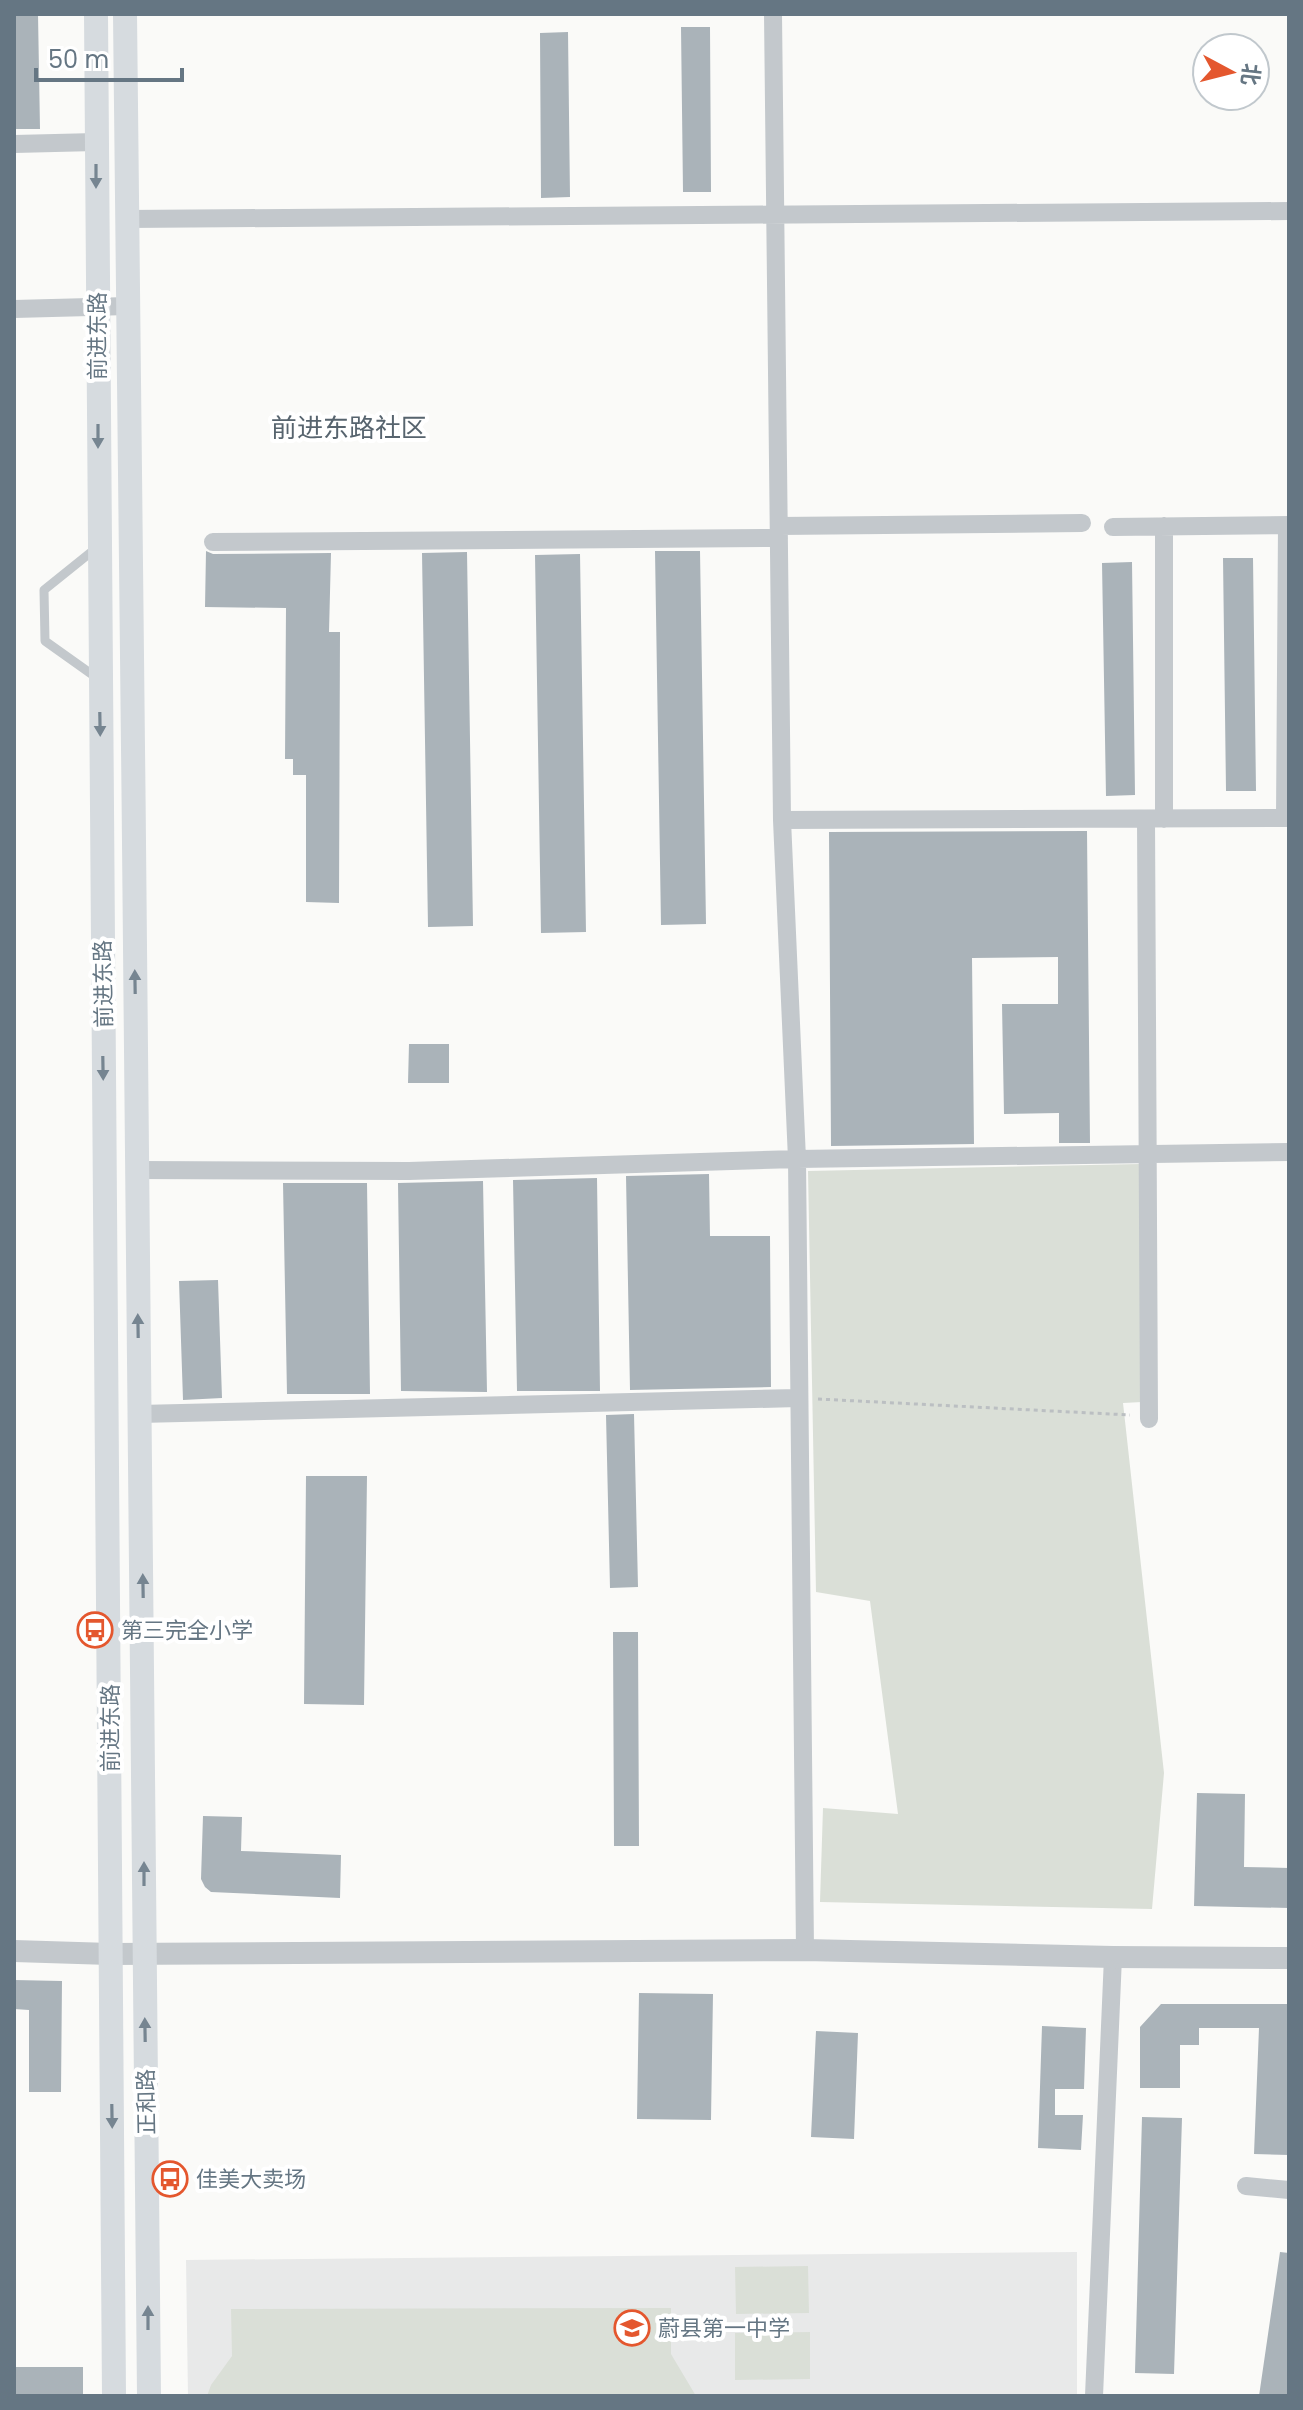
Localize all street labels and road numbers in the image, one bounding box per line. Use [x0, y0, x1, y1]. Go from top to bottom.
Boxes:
street label: 前进东路 [82, 292, 113, 380]
street label: 前进东路 [87, 940, 120, 1028]
street label: 前进东路 [95, 1684, 126, 1772]
street label: 正和路 [130, 2069, 163, 2135]

